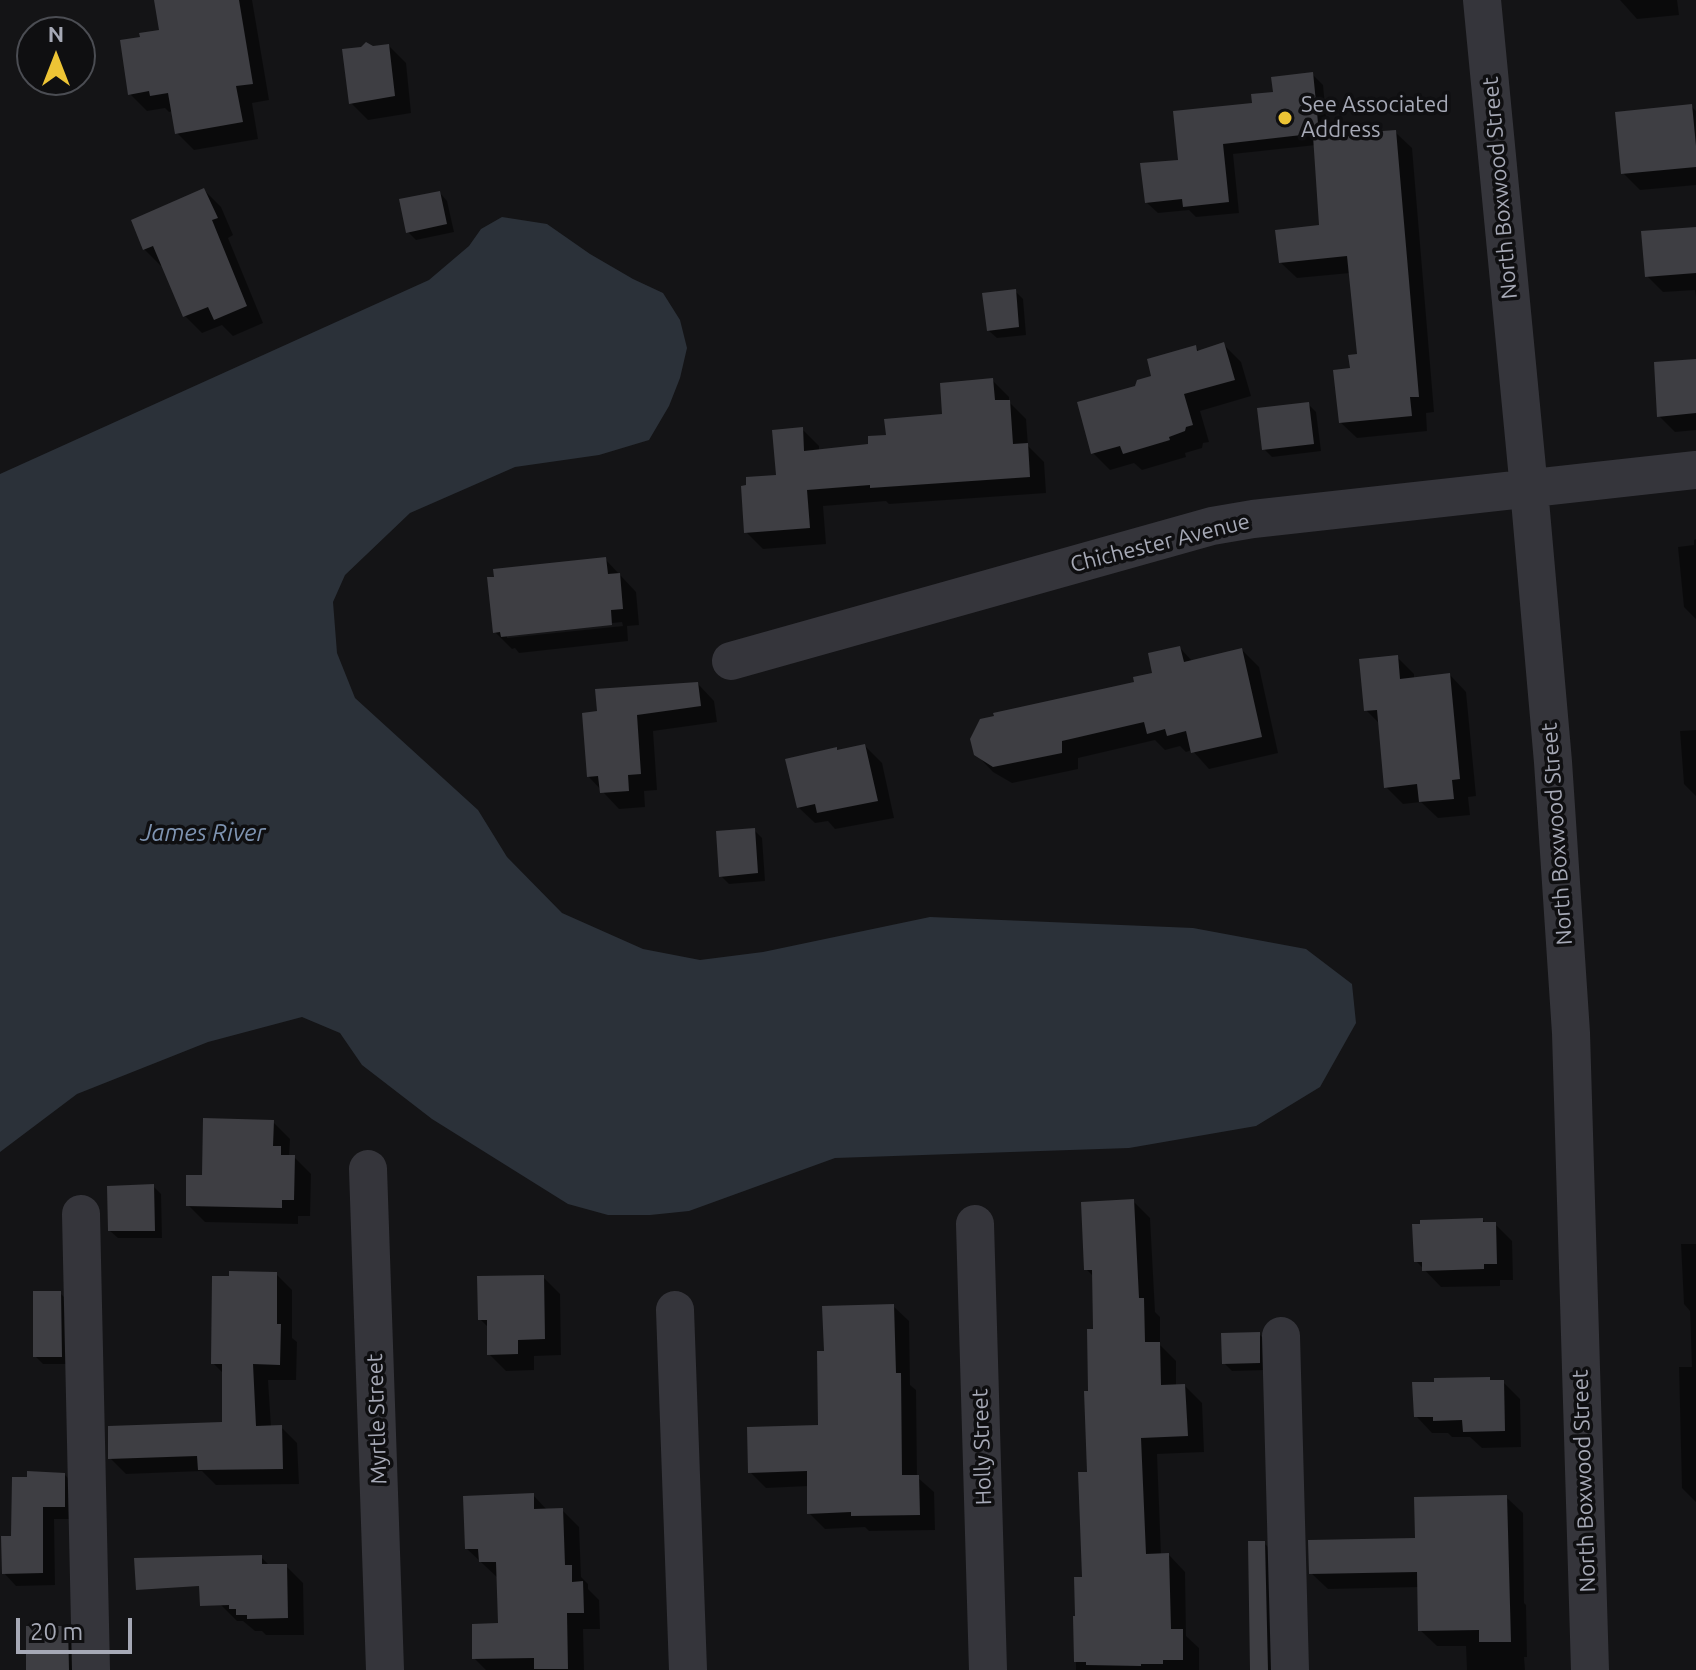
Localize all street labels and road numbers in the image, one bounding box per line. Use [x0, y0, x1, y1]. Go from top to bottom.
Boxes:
street label: North Boxwood Street [1477, 76, 1523, 300]
street label: Chichester Avenue [1067, 508, 1253, 578]
street label: North Boxwood Street [1536, 722, 1578, 946]
street label: Myrtle Street [362, 1353, 392, 1485]
street label: North Boxwood Street [1567, 1369, 1601, 1593]
street label: Holly Street [967, 1388, 997, 1506]

